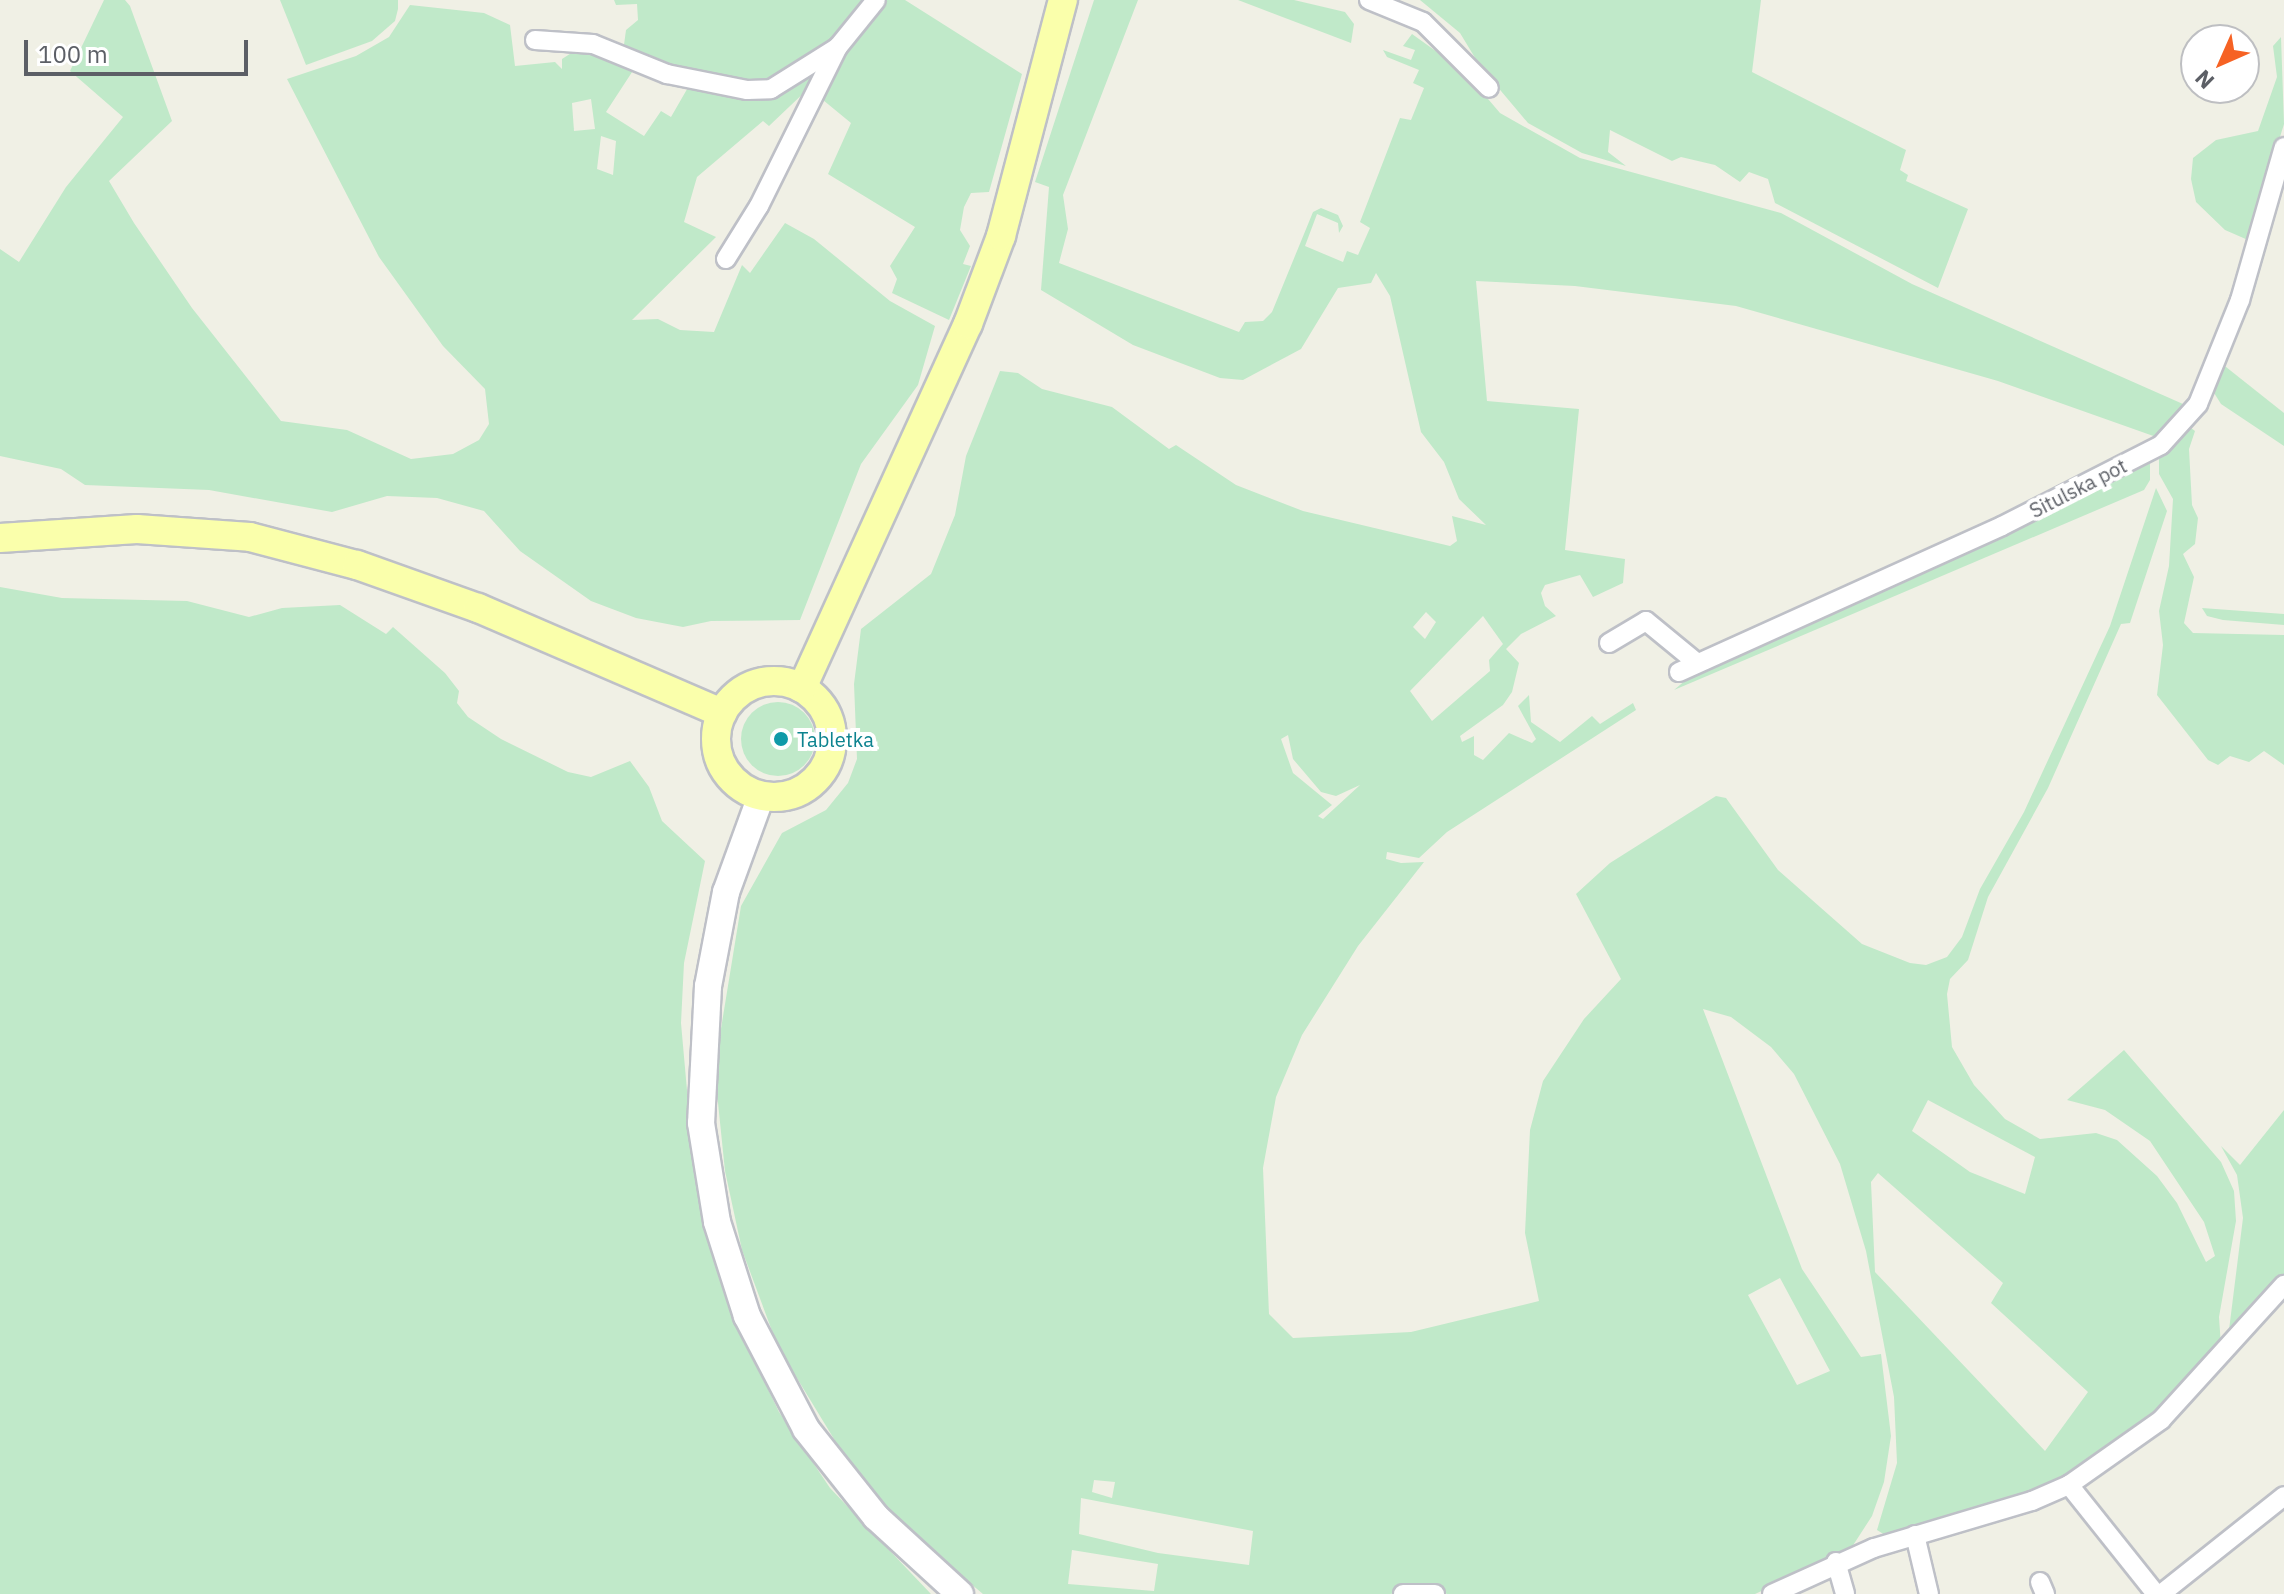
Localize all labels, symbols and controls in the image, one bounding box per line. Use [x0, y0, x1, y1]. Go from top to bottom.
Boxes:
scale bar [28, 24, 252, 74]
north arrow [2180, 24, 2260, 104]
text: 100 m [38, 38, 108, 70]
text: N [2188, 64, 2220, 96]
street label: Situlska pot [2025, 453, 2131, 523]
place label: Tabletka [797, 727, 874, 751]
marker: Tabletka [772, 730, 790, 748]

